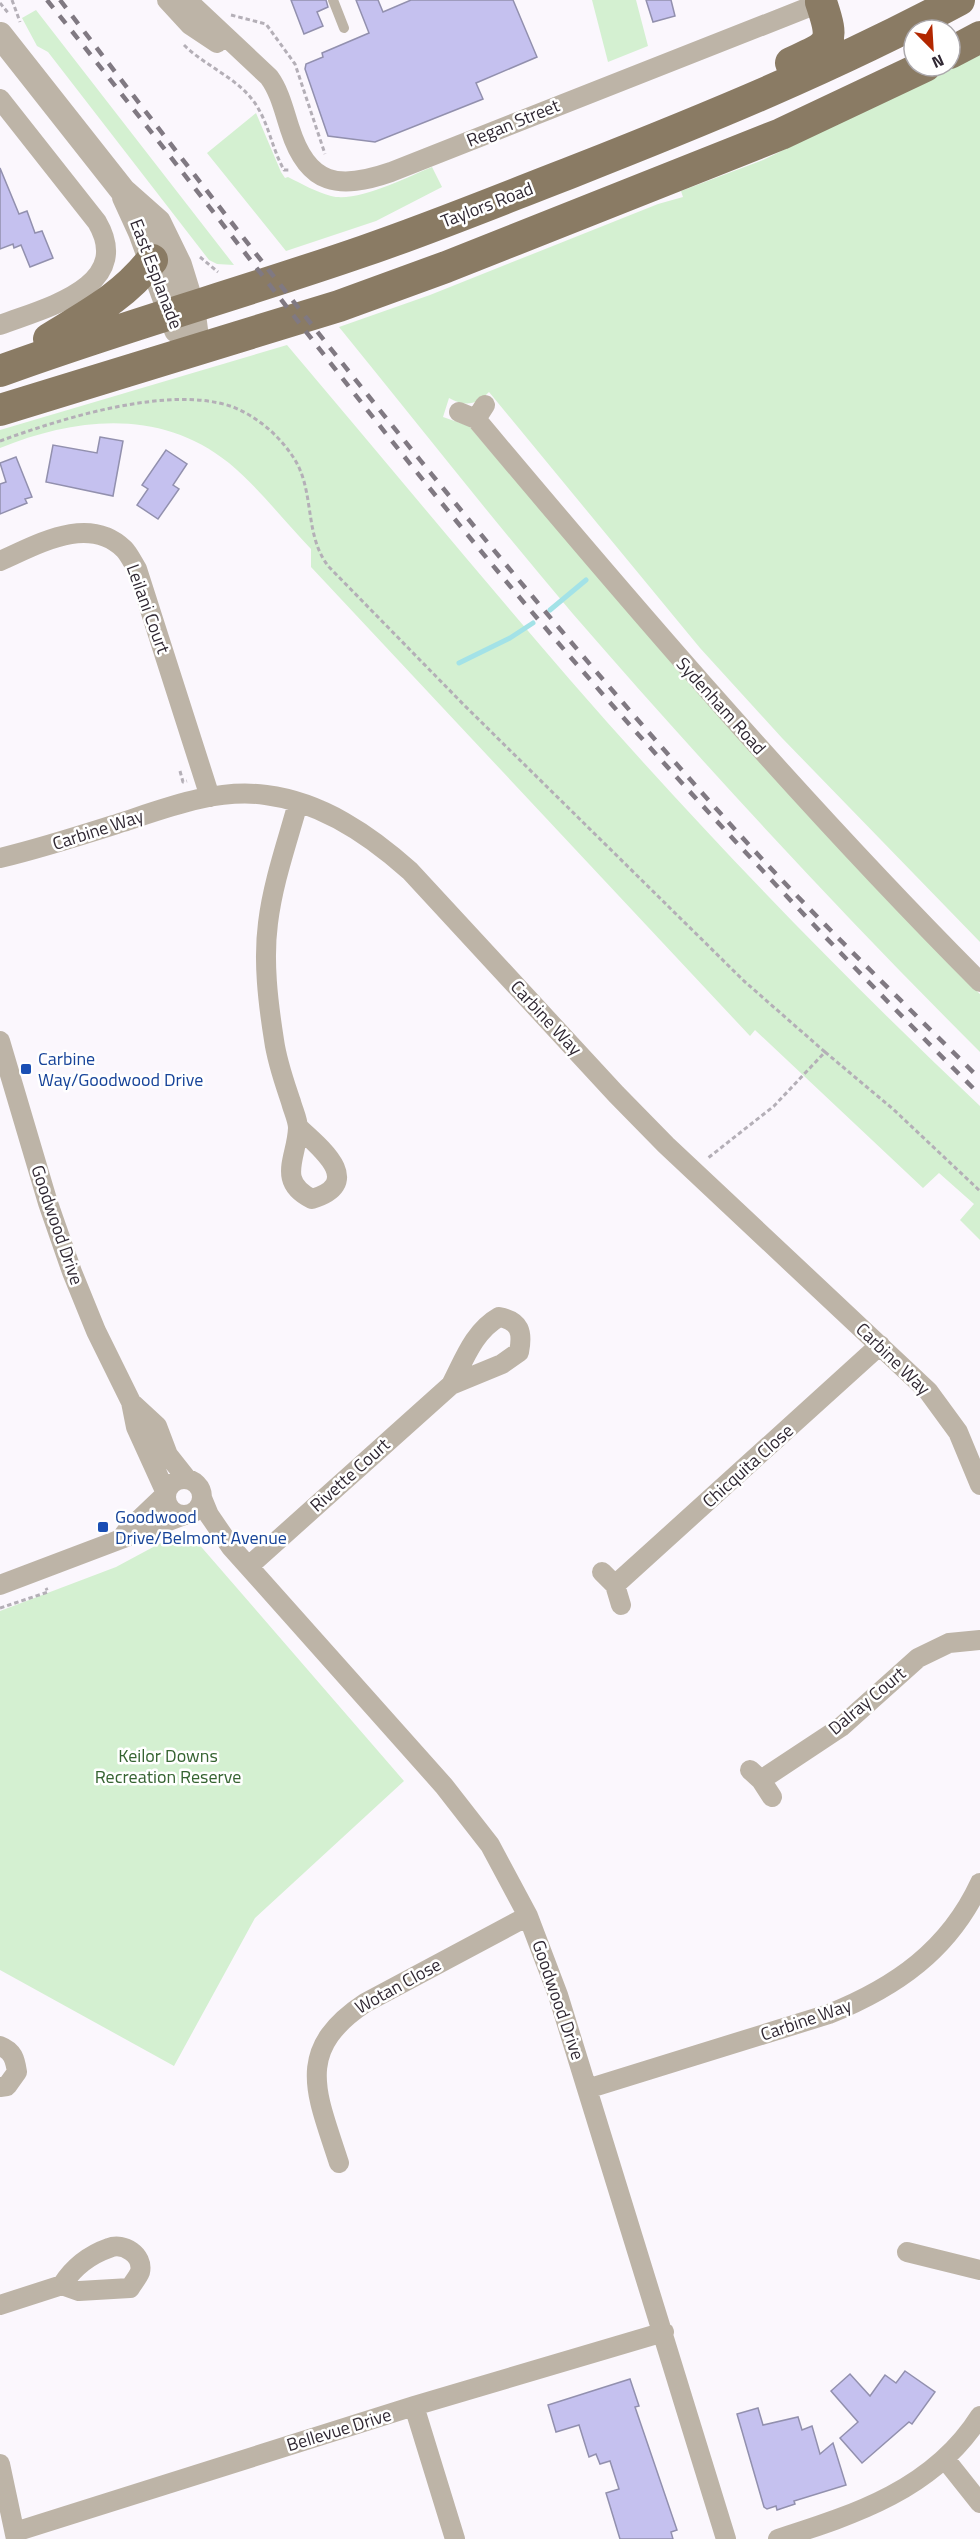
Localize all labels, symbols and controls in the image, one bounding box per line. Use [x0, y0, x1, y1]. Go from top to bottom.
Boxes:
north arrow [902, 18, 962, 78]
text: N [928, 48, 948, 75]
street label: Regan Street [462, 91, 564, 153]
street label: Taylors Road [437, 175, 537, 234]
street label: East Esplanade [123, 215, 190, 333]
street label: Leilani Court [120, 560, 177, 658]
street label: Sydenham Road [670, 651, 773, 760]
street label: Carbine Way [49, 802, 147, 857]
street label: Carbine Way [504, 974, 589, 1062]
place label: Carbine Way/Goodwood Drive [38, 1045, 203, 1093]
marker: Carbine Way/Goodwood Drive [19, 1062, 33, 1076]
street label: Goodwood Drive [24, 1161, 91, 1288]
street label: Carbine Way [850, 1316, 937, 1401]
street label: Chicquita Close [696, 1417, 799, 1514]
street label: Rivette Court [304, 1431, 396, 1518]
place label: Goodwood Drive/Belmont Avenue [115, 1503, 287, 1551]
marker: Goodwood Drive/Belmont Avenue [96, 1520, 110, 1534]
street label: Dalray Court [822, 1660, 912, 1741]
park label: Keilor Downs Recreation Reserve [95, 1742, 241, 1790]
street label: Goodwood Drive [525, 1936, 592, 2063]
street label: Wotan Close [350, 1951, 446, 2020]
street label: Carbine Way [757, 1991, 855, 2048]
street label: Bellevue Drive [283, 2401, 394, 2458]

